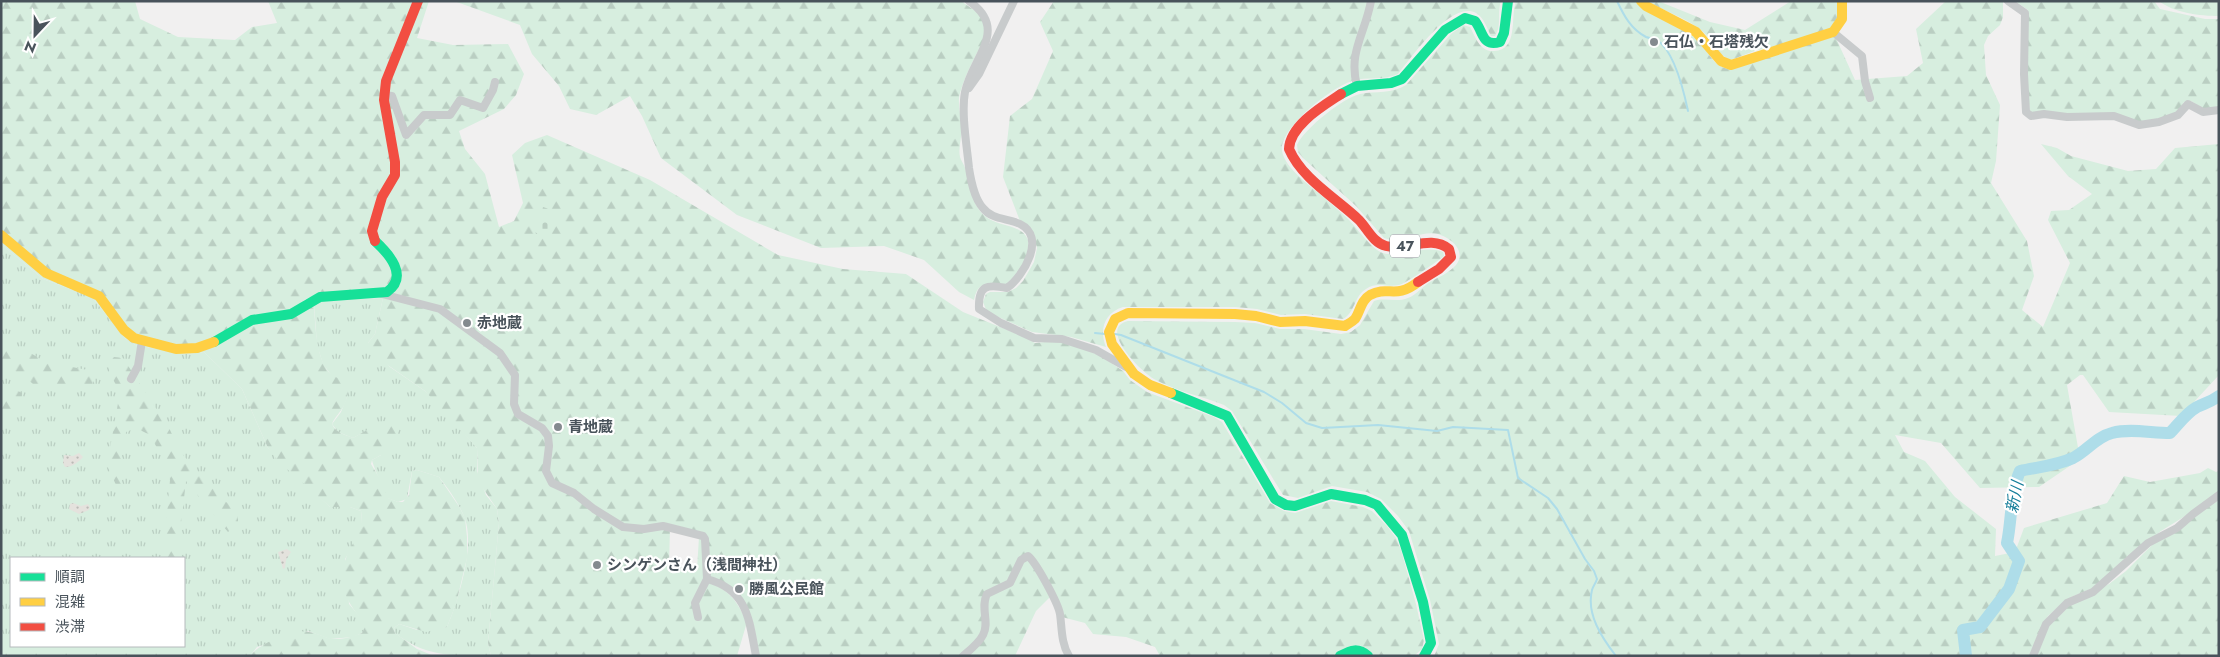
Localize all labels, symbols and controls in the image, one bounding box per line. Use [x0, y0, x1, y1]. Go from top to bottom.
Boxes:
north arrow [10, 10, 60, 60]
place label: 石仏・石塔残欠 [1664, 31, 1769, 53]
text: N [21, 36, 39, 58]
marker: 石仏・石塔残欠 [1648, 36, 1660, 48]
road number: 47 [1390, 235, 1420, 258]
place label: 赤地蔵 [477, 312, 522, 334]
marker: 赤地蔵 [461, 317, 473, 329]
place label: 青地蔵 [568, 416, 613, 438]
marker: 青地蔵 [552, 421, 564, 433]
water label: 新川 [2000, 477, 2029, 515]
place label: シンゲンさん（浅間神社） [607, 554, 787, 576]
legend [10, 557, 185, 647]
marker: シンゲンさん（浅間神社） [591, 559, 603, 571]
text: 順調 [55, 566, 85, 588]
place label: 勝風公民館 [749, 578, 824, 600]
marker: 勝風公民館 [733, 583, 745, 595]
text: 混雑 [55, 591, 85, 613]
text: 渋滞 [55, 616, 85, 638]

